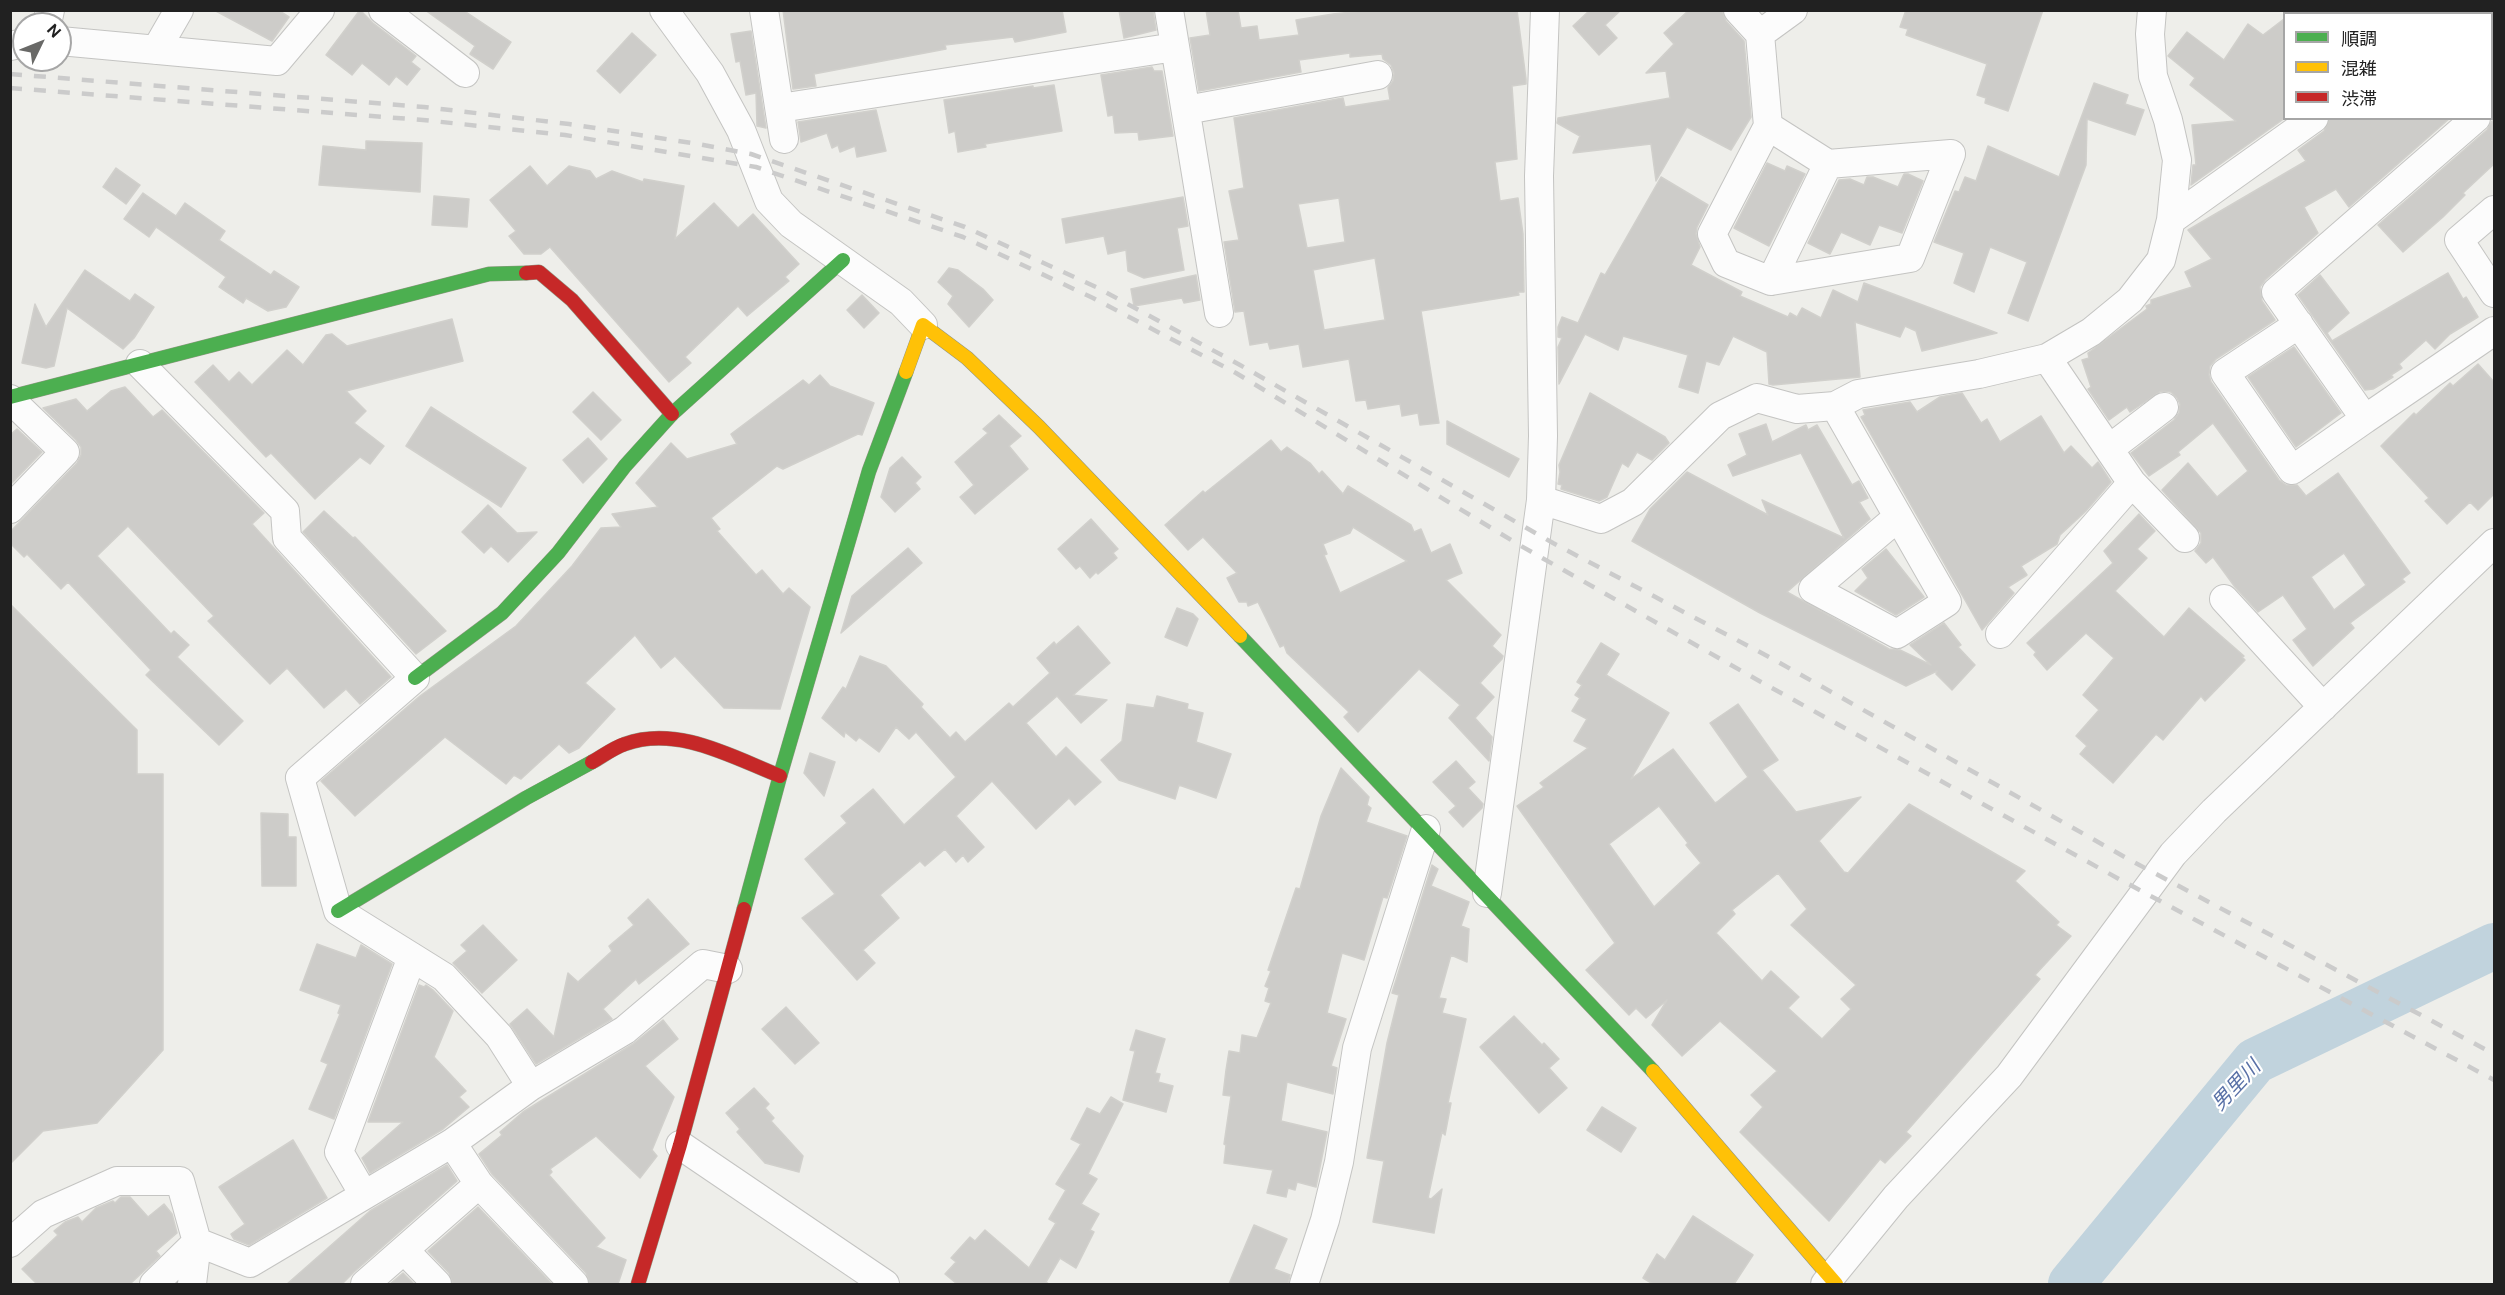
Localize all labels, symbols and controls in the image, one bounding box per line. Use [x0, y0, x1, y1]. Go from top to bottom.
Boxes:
north arrow [12, 12, 72, 72]
legend [2283, 12, 2493, 120]
text: N [42, 19, 66, 42]
text: 順調 [2341, 27, 2377, 51]
text: 混雑 [2341, 57, 2377, 81]
text: 渋滞 [2341, 87, 2377, 111]
water label: 男里川 [2208, 1056, 2266, 1116]

